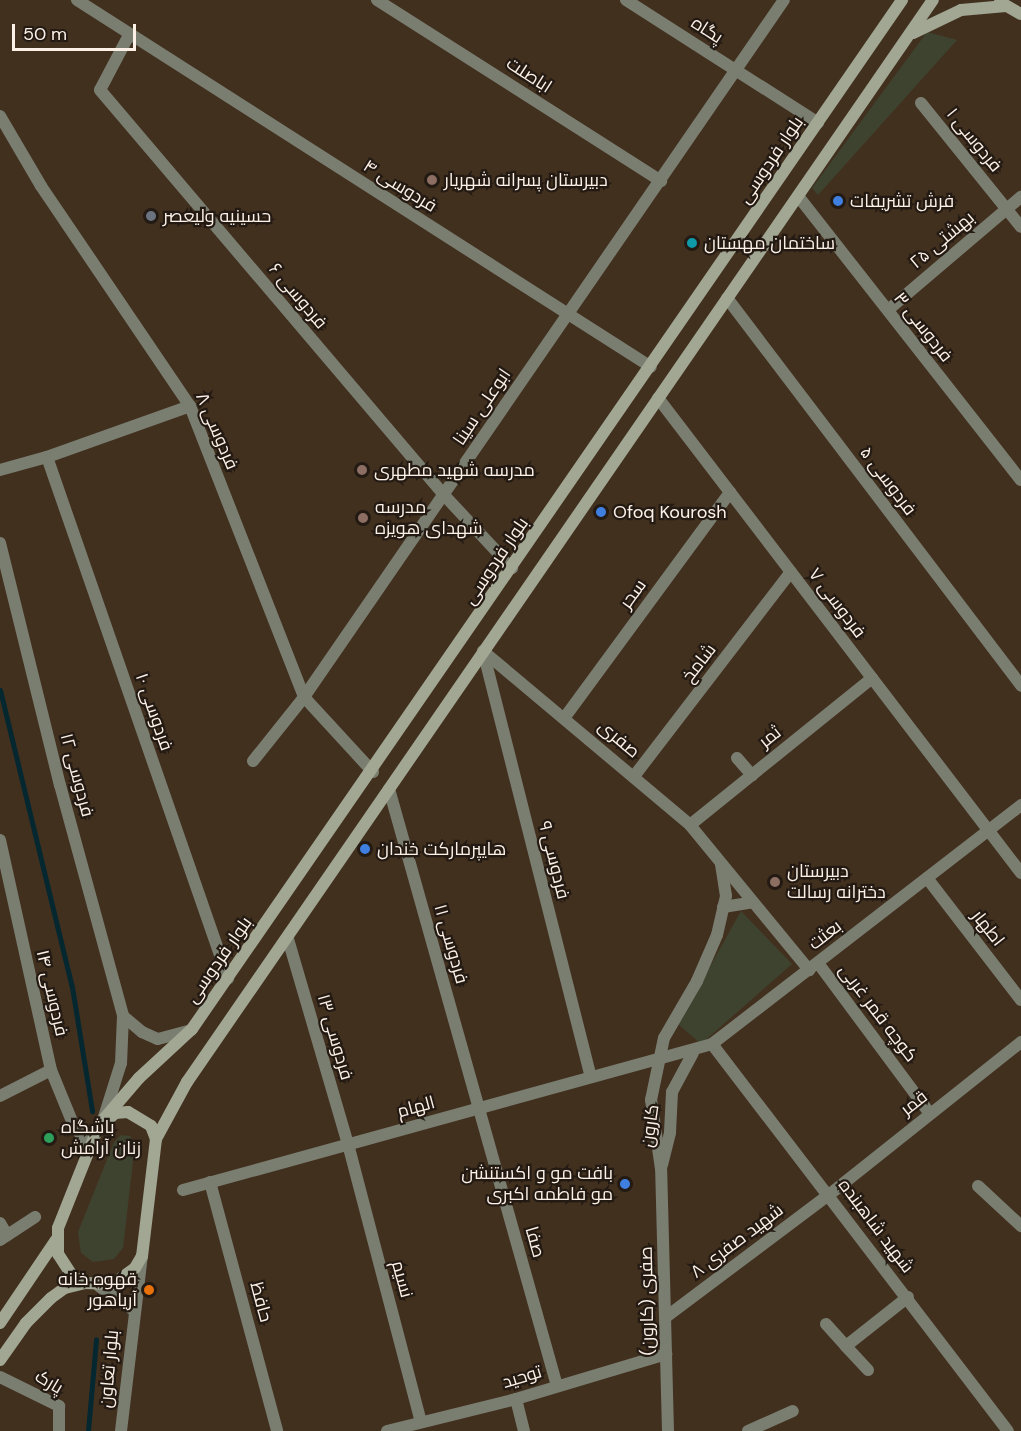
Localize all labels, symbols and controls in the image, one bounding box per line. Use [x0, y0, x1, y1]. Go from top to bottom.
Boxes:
scale bar [15, 12, 140, 50]
street label: پگاه [687, 12, 727, 48]
text: 50 m [23, 22, 67, 46]
street label: اباصلت [502, 52, 556, 98]
street label: فردوسی ۱ [942, 104, 1006, 176]
street label: بلوار فردوسی [734, 112, 808, 208]
street label: فردوسی ۴ [359, 155, 441, 217]
place label: دبیرستان پسرانه شهریار [444, 169, 608, 191]
marker: دبیرستان پسرانه شهریار [425, 173, 439, 187]
place label: فرش تشریفات [850, 190, 954, 212]
marker: فرش تشریفات [831, 194, 845, 208]
place label: حسینیه ولیعصر [163, 205, 271, 227]
street label: بهشتی ۲۵ [905, 207, 979, 273]
marker: حسینیه ولیعصر [144, 209, 158, 223]
place label: ساختمان مهستان [704, 232, 835, 254]
marker: ساختمان مهستان [685, 236, 699, 250]
street label: فردوسی ۶ [264, 259, 332, 333]
street label: فردوسی ۳ [889, 288, 957, 366]
street label: ابوعلی سینا [449, 365, 515, 449]
street label: فردوسی ۸ [191, 389, 243, 473]
street label: فردوسی ۵ [855, 442, 921, 520]
place label: مدرسه شهید مطهری [374, 459, 535, 481]
marker: مدرسه شهید مطهری [355, 463, 369, 477]
place label: مدرسه شهدای هویزه [375, 497, 483, 540]
place label: Ofoq Kourosh [613, 501, 727, 523]
marker: Ofoq Kourosh [594, 505, 608, 519]
marker: مدرسه شهدای هویزه [356, 511, 370, 525]
street label: بلوار فردوسی [459, 513, 533, 609]
street label: فردوسی ۷ [804, 564, 870, 642]
street label: سحر [615, 575, 651, 613]
street label: شامخ [677, 639, 721, 687]
street label: فردوسی ۱۰ [131, 670, 177, 754]
street label: صفری [594, 715, 644, 763]
street label: ثمر [755, 722, 785, 752]
street label: فردوسی ۱۲ [56, 731, 98, 819]
street label: فردوسی ۹ [534, 819, 574, 901]
place label: هایپرمارکت خندان [377, 838, 506, 860]
marker: هایپرمارکت خندان [358, 842, 372, 856]
place label: دبیرستان دخترانه رسالت [787, 861, 886, 904]
marker: دبیرستان دخترانه رسالت [768, 875, 782, 889]
street label: فردوسی ۱۱ [429, 902, 473, 986]
street label: اطهار [967, 906, 1009, 950]
street label: بلوار فردوسی [181, 913, 257, 1007]
street label: بعثت [804, 915, 846, 955]
street label: فردوسی ۱۴ [32, 948, 72, 1038]
street label: کوچه قمر غربی [834, 960, 922, 1066]
street label: فردوسی ۱۳ [312, 992, 358, 1082]
street label: قمر [896, 1086, 932, 1120]
street label: الهام [395, 1092, 437, 1122]
street label: کارون [636, 1103, 664, 1149]
place label: باشگاه زنان آرامش [61, 1117, 141, 1160]
marker: باشگاه زنان آرامش [42, 1131, 56, 1145]
place label: بافت مو و اکستنشن مو فاطمه اکبری [461, 1163, 613, 1206]
street label: شهید شاهبنده [834, 1175, 918, 1277]
marker: بافت مو و اکستنشن مو فاطمه اکبری [618, 1177, 632, 1191]
street label: شهید صفری ۸ [686, 1199, 788, 1283]
street label: صفا [520, 1224, 550, 1260]
street label: صفری (کارون) [635, 1246, 659, 1356]
street label: نسیم [387, 1258, 417, 1300]
place label: قهوه خانه آریاهور [58, 1269, 137, 1312]
street label: حافظ [245, 1280, 277, 1324]
marker: قهوه خانه آریاهور [142, 1283, 156, 1297]
street label: بلوار تعاون [95, 1329, 123, 1409]
street label: توحید [500, 1361, 544, 1393]
street label: پارک [31, 1365, 67, 1399]

